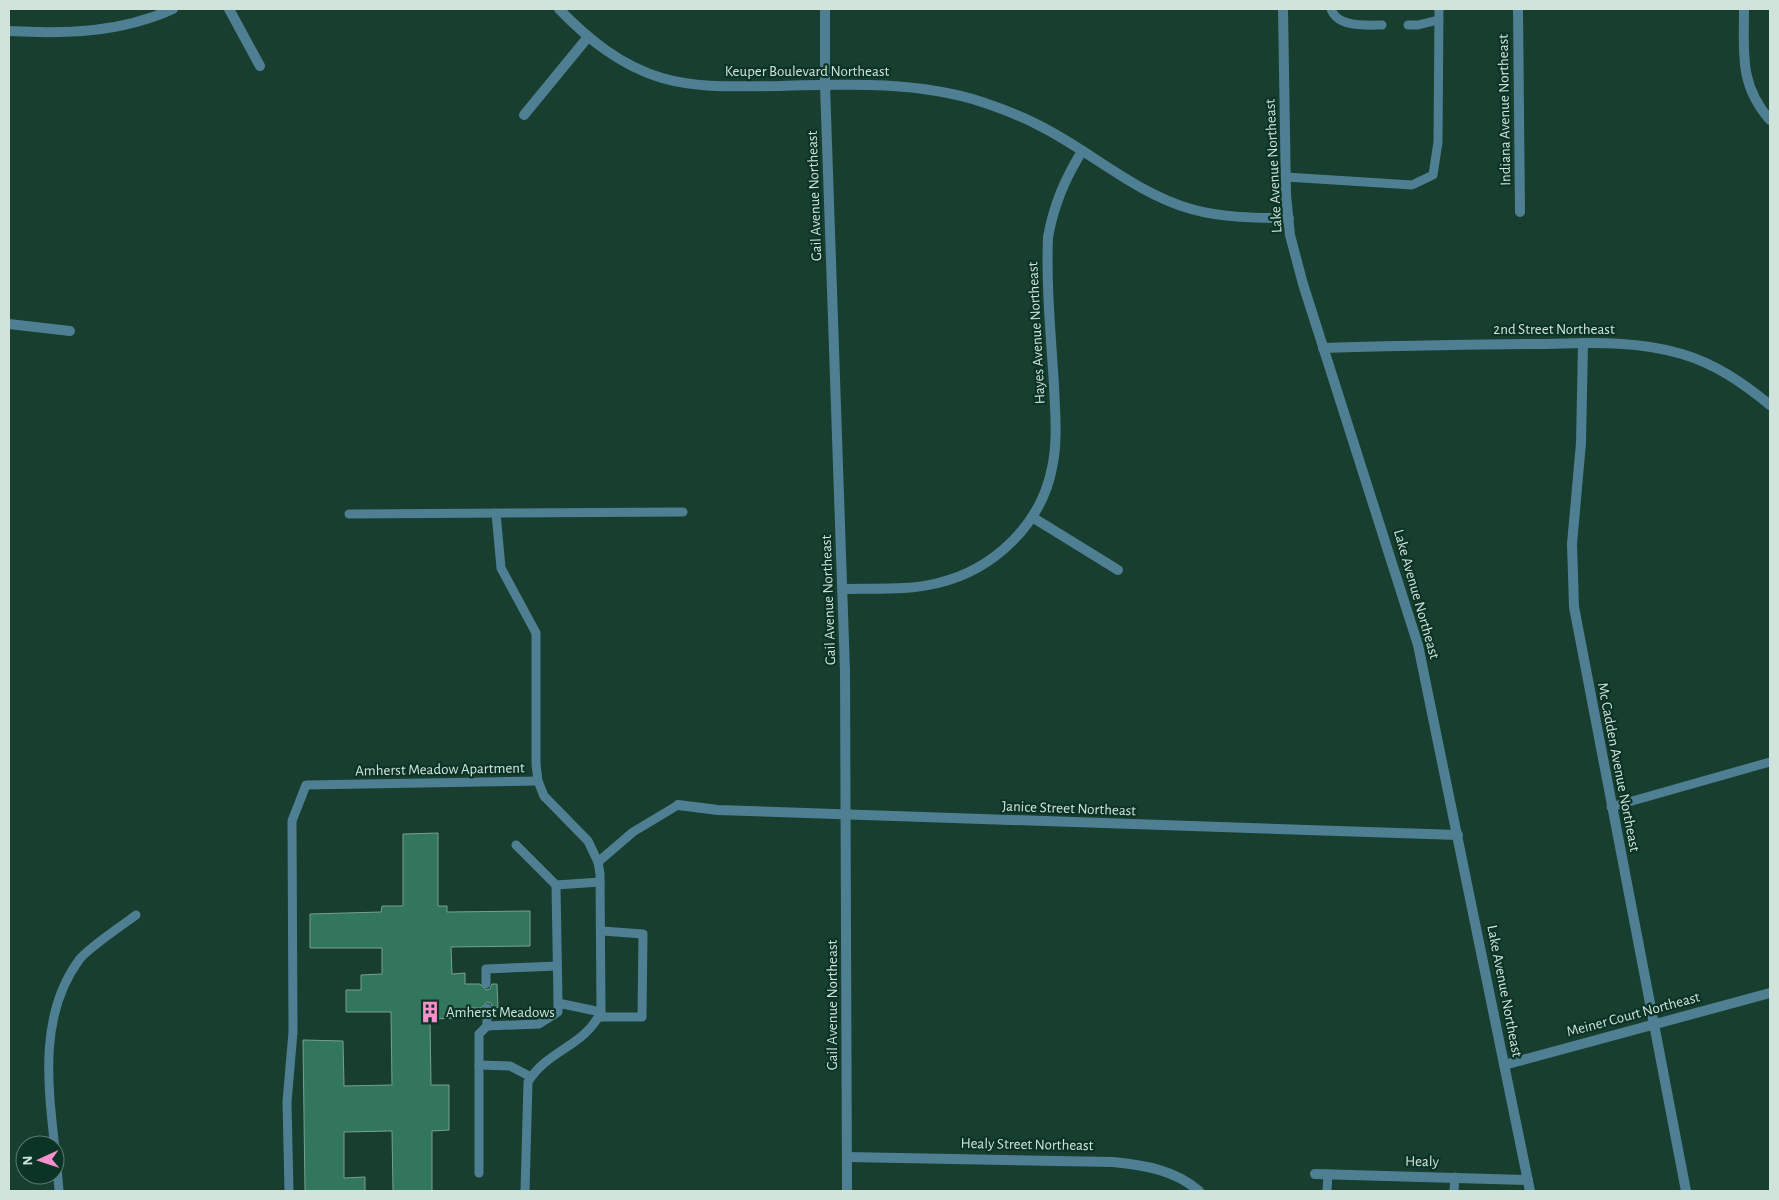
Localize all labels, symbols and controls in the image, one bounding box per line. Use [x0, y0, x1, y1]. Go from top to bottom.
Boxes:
street label: Indiana Avenue Northeast [1496, 34, 1513, 186]
street label: Keuper Boulevard Northeast [725, 64, 889, 79]
street label: Lake Avenue Northeast [1262, 98, 1284, 233]
street label: Gail Avenue Northeast [805, 130, 824, 261]
street label: Hayes Avenue Northeast [1025, 261, 1048, 405]
street label: 2nd Street Northeast [1493, 322, 1615, 337]
street label: Lake Avenue Northeast [1391, 528, 1442, 661]
street label: Gail Avenue Northeast [819, 534, 838, 665]
street label: Mc Cadden Avenue Northeast [1595, 681, 1642, 853]
street label: Amherst Meadow Apartment [355, 761, 525, 778]
street label: Janice Street Northeast [1002, 799, 1137, 818]
street label: Lake Avenue Northeast [1484, 924, 1525, 1059]
street label: Gail Avenue Northeast [825, 940, 840, 1070]
street label: Meiner Court Northeast [1565, 989, 1702, 1039]
building icon: Amherst Meadows [417, 999, 443, 1025]
place label: Amherst Meadows [446, 1005, 555, 1020]
north arrow [15, 1135, 65, 1185]
street label: Healy Street Northeast [960, 1136, 1094, 1153]
street label: Healy [1405, 1154, 1440, 1169]
text: N [21, 1155, 35, 1166]

